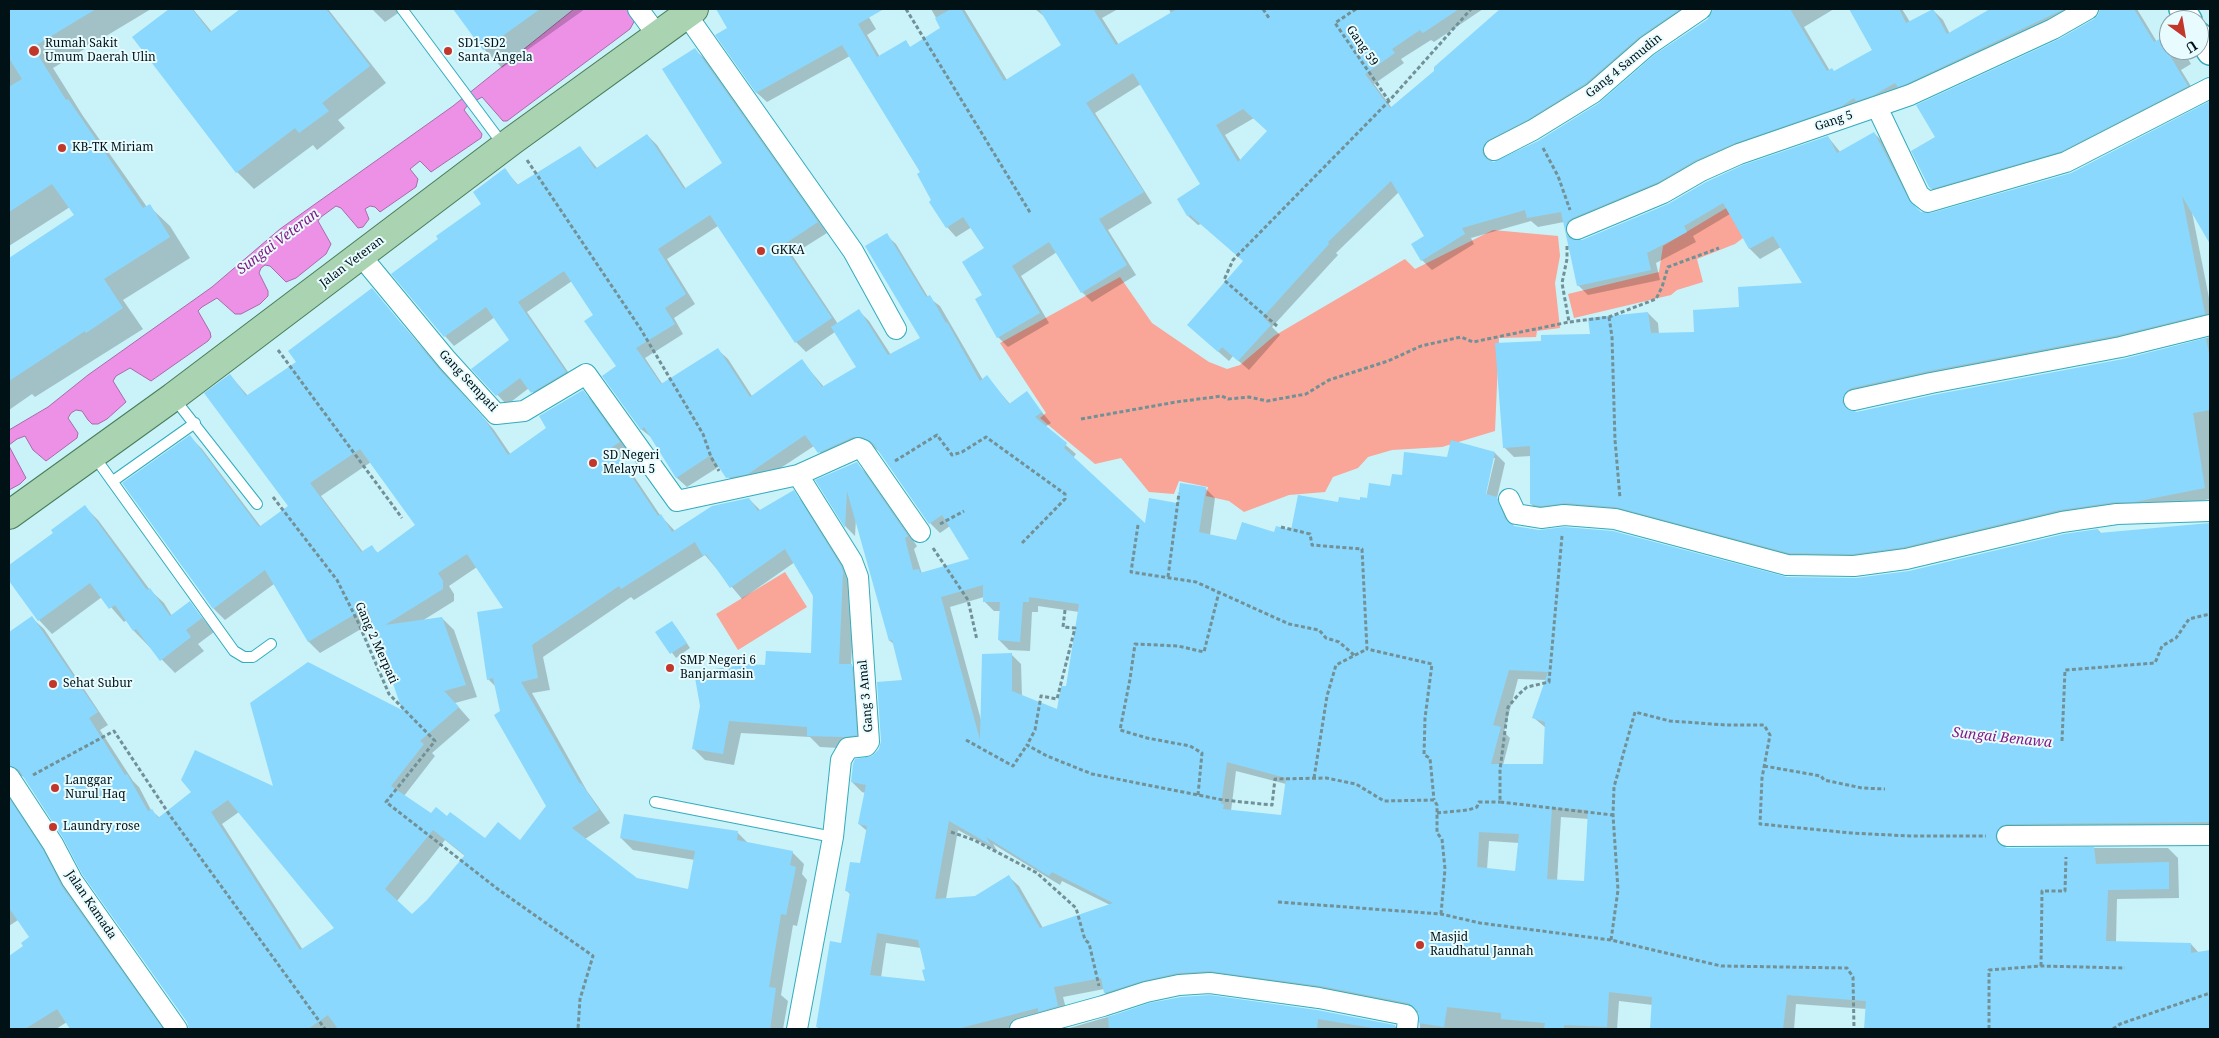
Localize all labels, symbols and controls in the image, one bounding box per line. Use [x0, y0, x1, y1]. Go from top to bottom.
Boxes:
north arrow [2159, 10, 2209, 60]
street label: Gang 59 [1343, 23, 1381, 69]
street label: Gang 4 Samudin [1583, 31, 1665, 101]
text: U [2182, 36, 2201, 58]
place label: Rumah Sakit Umum Daerah Ulin [45, 37, 156, 65]
place label: SD1-SD2 Santa Angela [458, 37, 533, 65]
marker: Rumah Sakit Umum Daerah Ulin [27, 44, 41, 58]
marker: SD1-SD2 Santa Angela [442, 45, 454, 57]
street label: Gang 5 [1813, 108, 1855, 134]
place label: KB-TK Miriam [72, 141, 154, 155]
marker: KB-TK Miriam [56, 142, 68, 154]
water label: Sungai Veteran [234, 206, 322, 278]
street label: Jalan Veteran [317, 233, 387, 291]
place label: GKKA [771, 244, 805, 258]
marker: GKKA [755, 245, 767, 257]
street label: Gang Sempati [436, 347, 500, 415]
place label: SD Negeri Melayu 5 [603, 449, 659, 477]
marker: SD Negeri Melayu 5 [587, 457, 599, 469]
street label: Gang 2 Merpati [352, 600, 400, 686]
place label: SMP Negeri 6 Banjarmasin [680, 654, 756, 682]
street label: Gang 3 Amal [856, 659, 876, 733]
marker: SMP Negeri 6 Banjarmasin [664, 662, 676, 674]
place label: Sehat Subur [63, 677, 132, 691]
marker: Sehat Subur [47, 678, 59, 690]
water label: Sungai Benawa [1951, 724, 2053, 752]
place label: Langgar Nurul Haq [65, 774, 126, 802]
marker: Langgar Nurul Haq [49, 782, 61, 794]
place label: Laundry rose [63, 820, 140, 834]
marker: Laundry rose [47, 821, 59, 833]
street label: Jalan Kamada [63, 868, 119, 942]
place label: Masjid Raudhatul Jannah [1430, 931, 1534, 959]
marker: Masjid Raudhatul Jannah [1414, 939, 1426, 951]

